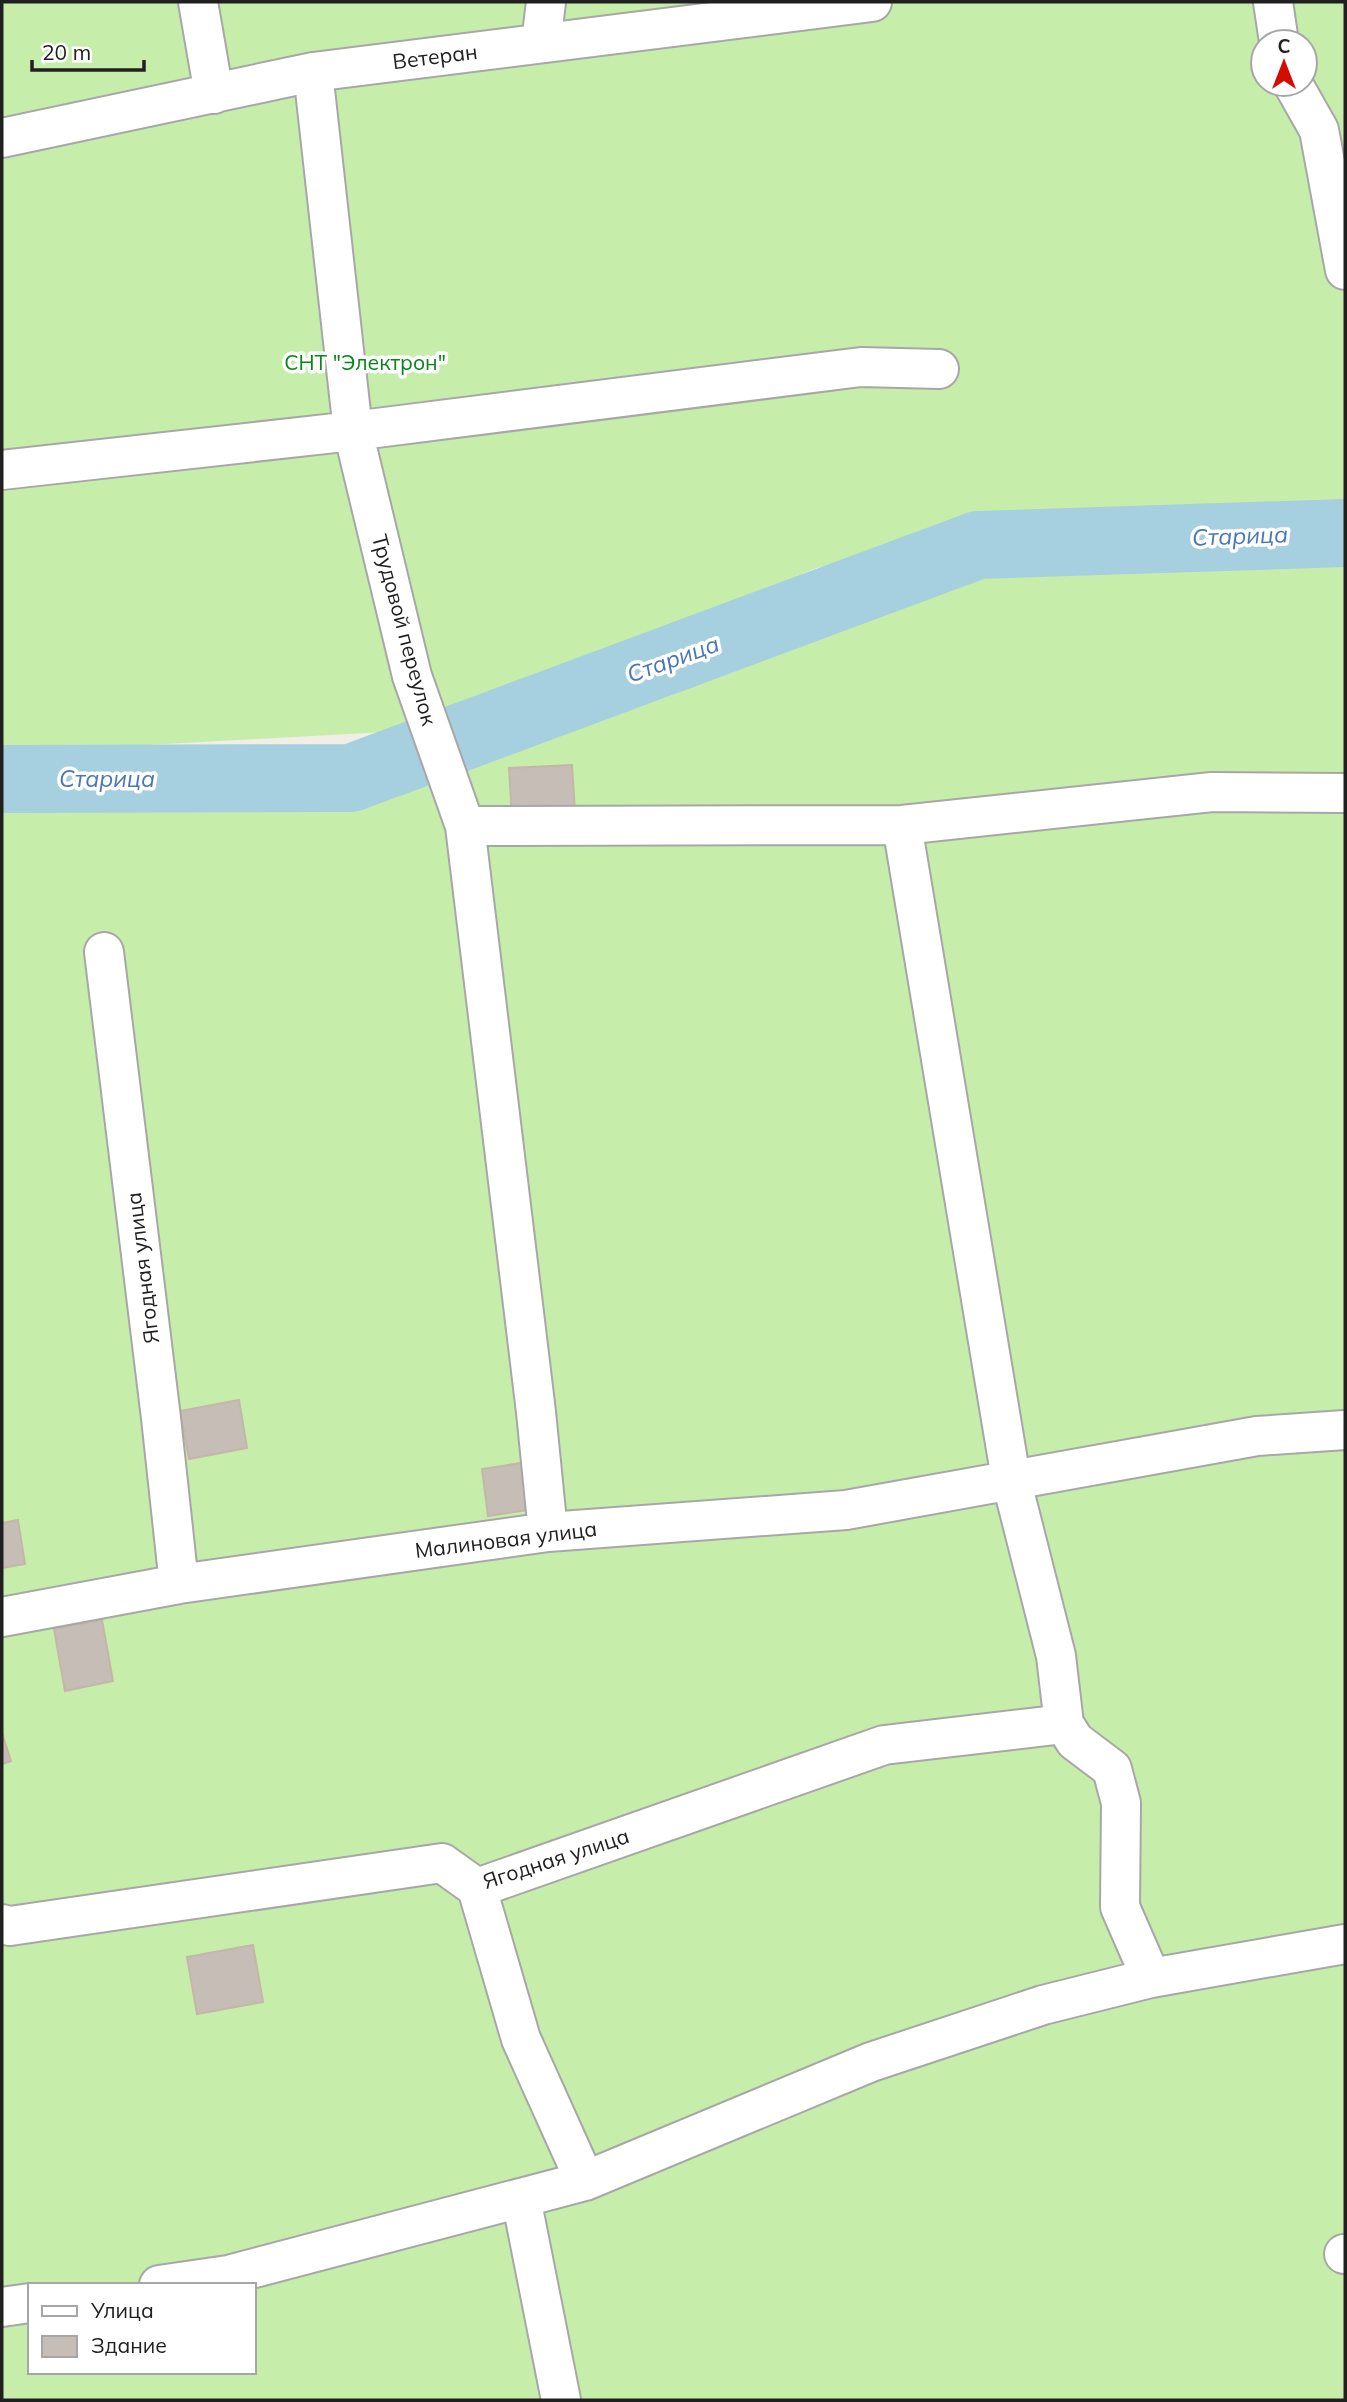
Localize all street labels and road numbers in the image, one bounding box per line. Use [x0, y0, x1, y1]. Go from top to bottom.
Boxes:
street label: Ветеран [391, 38, 479, 74]
street label: Трудовой переулок [367, 531, 443, 729]
street label: Ягодная улица [120, 1191, 164, 1345]
street label: Малиновая улица [413, 1515, 598, 1563]
street label: Ягодная улица [479, 1822, 632, 1894]

